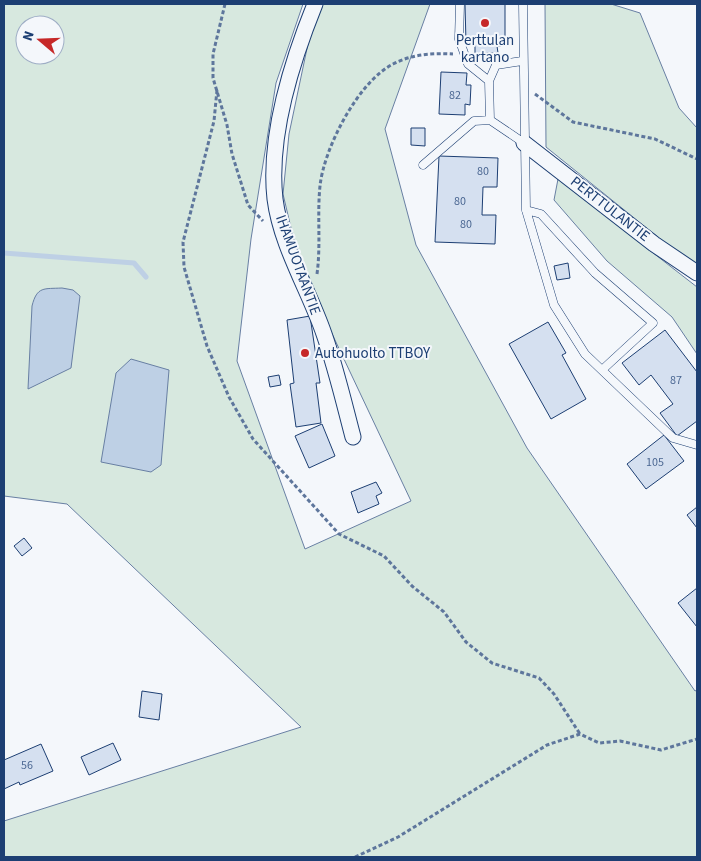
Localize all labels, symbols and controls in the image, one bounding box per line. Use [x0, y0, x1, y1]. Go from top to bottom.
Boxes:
north arrow [15, 15, 65, 65]
marker: Perttulan kartano [479, 17, 491, 29]
text: N [18, 28, 40, 44]
place label: Perttulan kartano [456, 30, 514, 68]
house number: 82 [449, 87, 461, 104]
house number: 80 [477, 163, 489, 180]
street label: PERTTULANTIE [566, 171, 654, 247]
house number: 80 [454, 193, 466, 210]
street label: IHAMUOTAANTIE [270, 212, 326, 318]
house number: 80 [460, 216, 472, 233]
place label: Autohuolto TTBOY [315, 343, 431, 364]
marker: Autohuolto TTBOY [299, 347, 311, 359]
house number: 87 [670, 372, 682, 389]
house number: 105 [646, 454, 664, 471]
house number: 56 [21, 757, 33, 774]

